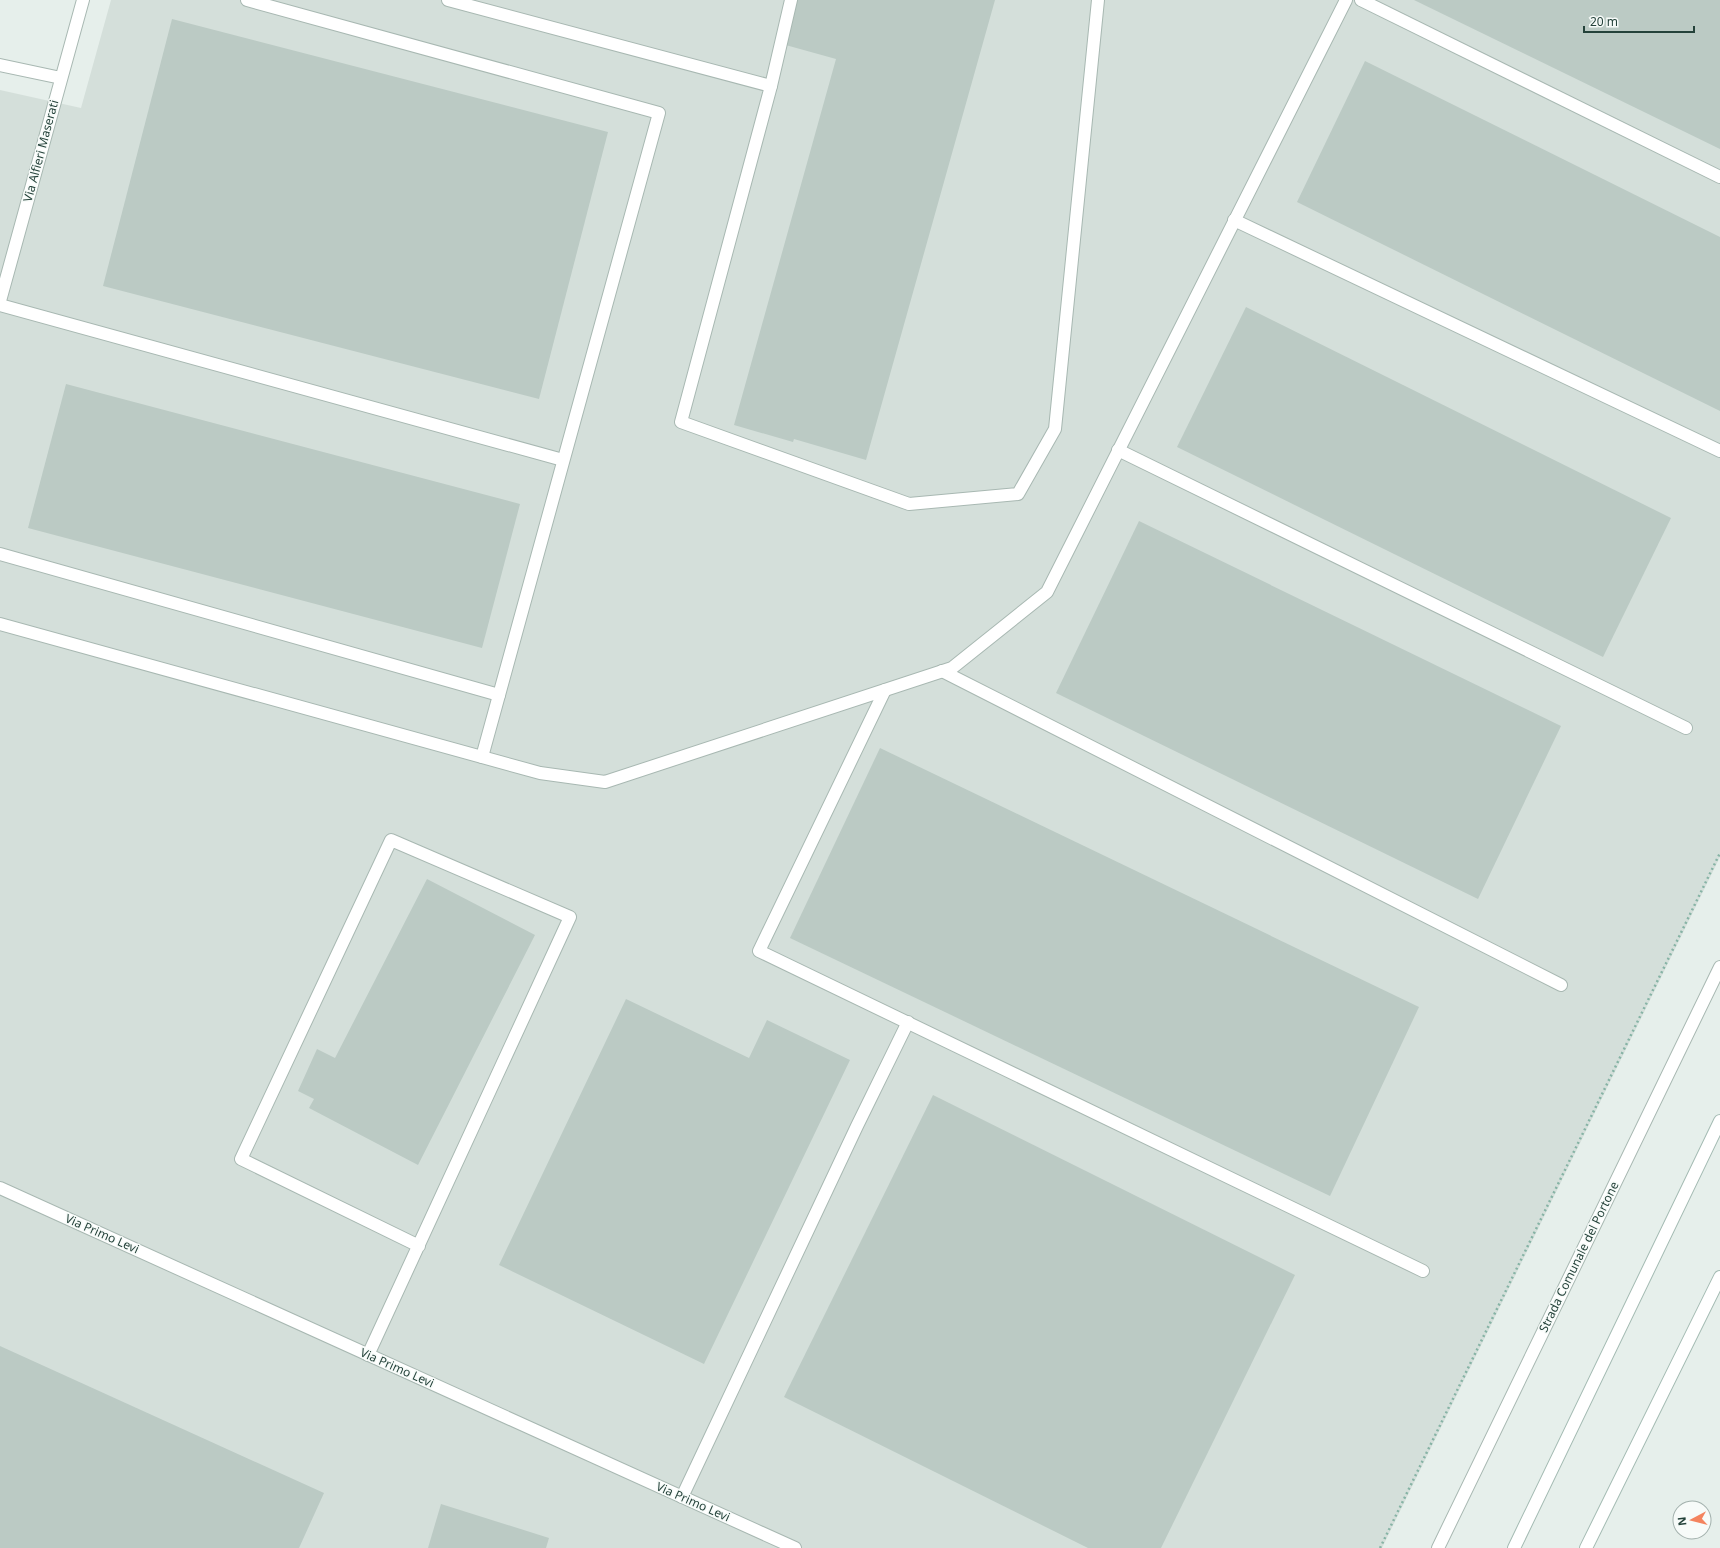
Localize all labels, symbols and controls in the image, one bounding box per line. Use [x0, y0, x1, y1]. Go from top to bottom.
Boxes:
scale bar [1584, 8, 1694, 34]
text: 20 m [1590, 13, 1618, 30]
street label: Via Alfieri Maserati [19, 98, 62, 204]
street label: Strada Comunale del Portone [1535, 1178, 1623, 1335]
street label: Via Primo Levi [63, 1210, 142, 1257]
street label: Via Primo Levi [358, 1344, 437, 1391]
street label: Via Primo Levi [654, 1478, 733, 1525]
north arrow [1672, 1500, 1712, 1540]
text: N [1674, 1516, 1690, 1527]

